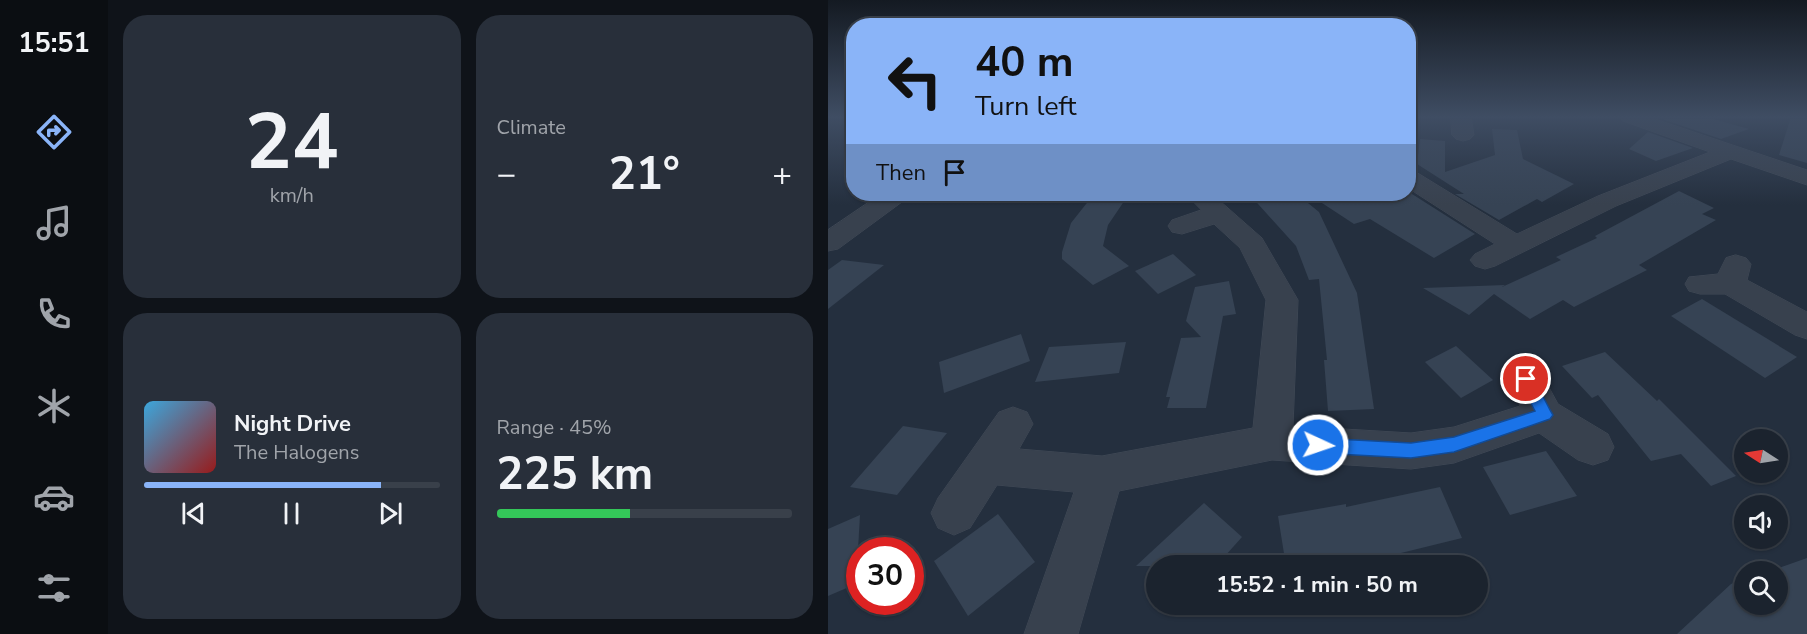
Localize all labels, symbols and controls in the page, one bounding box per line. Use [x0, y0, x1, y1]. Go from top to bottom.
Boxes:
text: 15:51 [18, 25, 90, 62]
text: 40 m [975, 34, 1074, 91]
icon: left [876, 42, 954, 120]
text: Turn left [975, 88, 1076, 125]
text: 24 [245, 89, 339, 196]
icon: directions [33, 111, 75, 153]
text: Climate [497, 114, 566, 141]
text: 21° [609, 144, 680, 205]
text: − [497, 152, 516, 197]
text: + [772, 152, 792, 197]
icon: arrive [938, 156, 971, 189]
text: Then [876, 158, 926, 188]
text: km/h [270, 182, 314, 209]
icon: music [33, 202, 75, 244]
icon: phone [33, 293, 75, 335]
pin [1500, 353, 1551, 404]
icon: arrive [1509, 362, 1542, 395]
icon: climate [33, 385, 75, 427]
text: Night Drive [234, 409, 351, 439]
position arrow [1286, 413, 1350, 477]
text: Range · 45% [497, 414, 612, 441]
north arrow [1734, 429, 1788, 483]
map controls [1734, 429, 1788, 615]
text: The Halogens [234, 439, 359, 466]
text: 225 km [497, 444, 653, 505]
icon: car [33, 476, 75, 518]
button: sound [1734, 495, 1788, 549]
icon: previous [177, 497, 210, 530]
icon: pause [275, 497, 308, 530]
icon: next [374, 497, 407, 530]
speed limit sign: 30 [846, 537, 924, 615]
button: search [1734, 561, 1788, 615]
icon: filters [33, 567, 75, 609]
text: 15:52 · 1 min · 50 m [1216, 570, 1418, 600]

